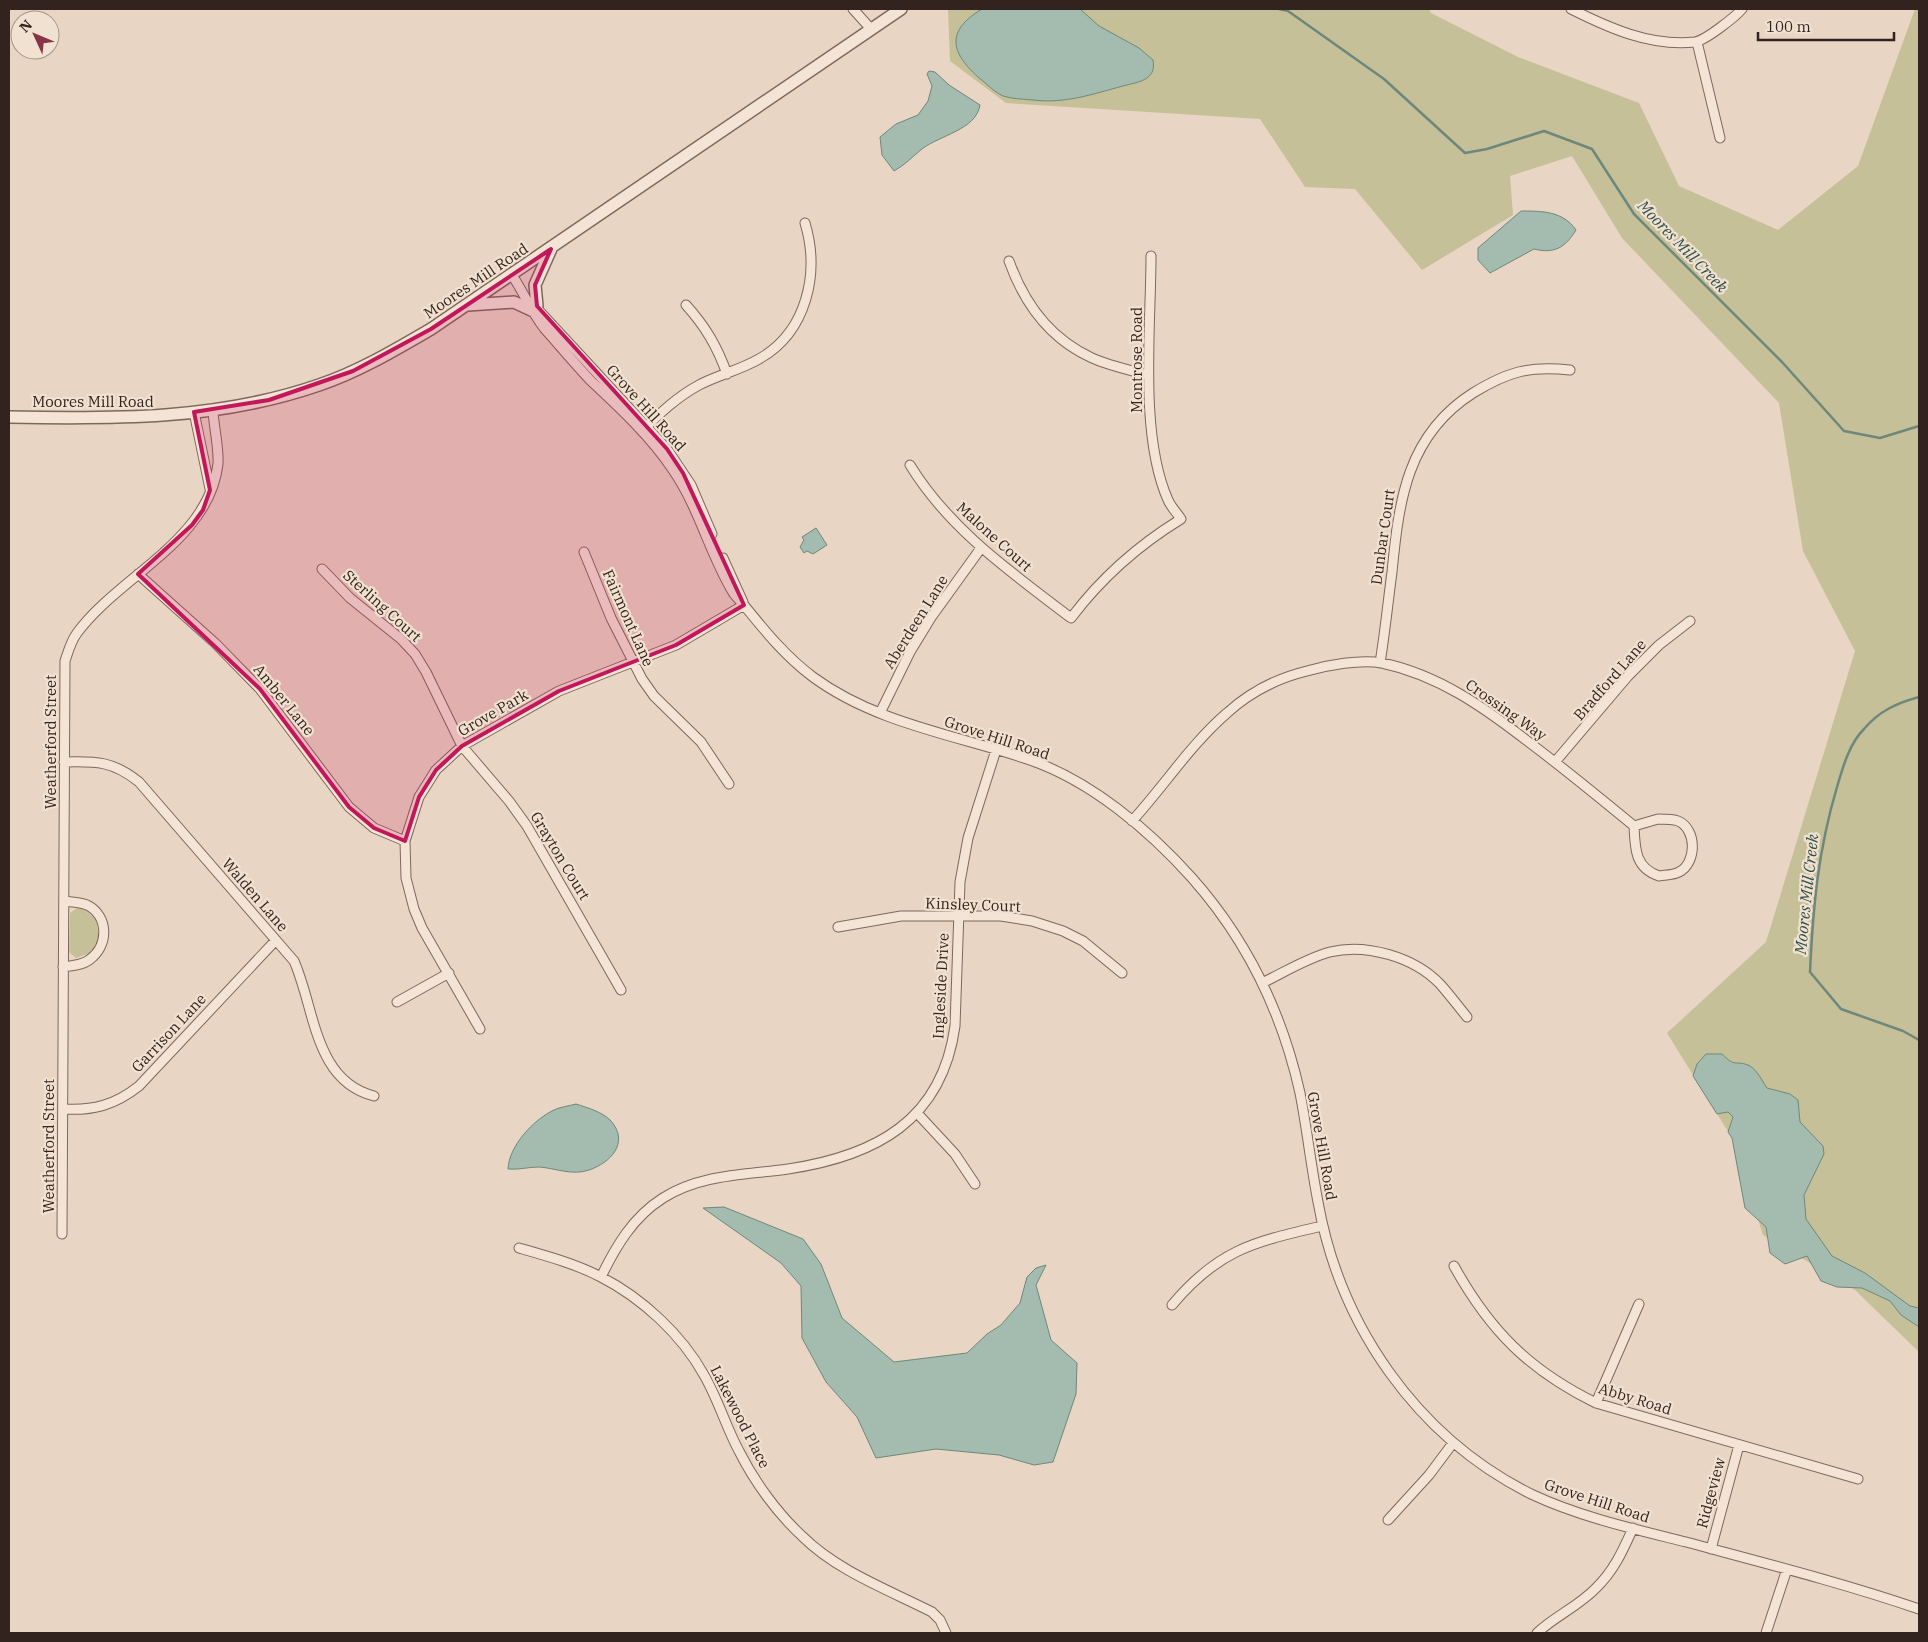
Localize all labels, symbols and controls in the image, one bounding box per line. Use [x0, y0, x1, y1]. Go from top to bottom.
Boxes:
north arrow [10, 10, 60, 60]
scale bar [1758, 10, 1894, 42]
text: N [15, 16, 36, 36]
text: 100 m [1766, 17, 1811, 36]
water label: Moores Mill Creek [1633, 195, 1733, 297]
street label: Moores Mill Road [420, 239, 531, 322]
street label: Montrose Road [1127, 307, 1146, 413]
street label: Grove Hill Road [603, 360, 690, 455]
street label: Moores Mill Road [32, 392, 154, 411]
street label: Dunbar Court [1366, 488, 1399, 586]
street label: Malone Court [953, 498, 1036, 575]
street label: Sterling Court [339, 566, 425, 646]
street label: Fairmont Lane [599, 566, 658, 669]
street label: Aberdeen Lane [879, 571, 952, 672]
street label: Bradford Lane [1569, 635, 1650, 724]
street label: Amber Lane [250, 660, 319, 739]
street label: Weatherford Street [41, 675, 60, 809]
street label: Crossing Way [1462, 675, 1551, 745]
street label: Grove Park [454, 685, 531, 740]
street label: Grove Hill Road [942, 712, 1052, 764]
street label: Grayton Court [527, 808, 594, 903]
water label: Moores Mill Creek [1790, 832, 1822, 956]
street label: Walden Lane [218, 854, 292, 935]
street label: Kinsley Court [925, 893, 1021, 916]
street label: Ingleside Drive [928, 933, 953, 1039]
street label: Garrison Lane [127, 989, 210, 1076]
street label: Weatherford Street [39, 1079, 58, 1213]
street label: Grove Hill Road [1304, 1090, 1341, 1202]
street label: Lakewood Place [706, 1362, 775, 1471]
street label: Abby Road [1596, 1378, 1674, 1419]
street label: Ridgeview [1692, 1455, 1729, 1530]
street label: Grove Hill Road [1542, 1475, 1652, 1527]

